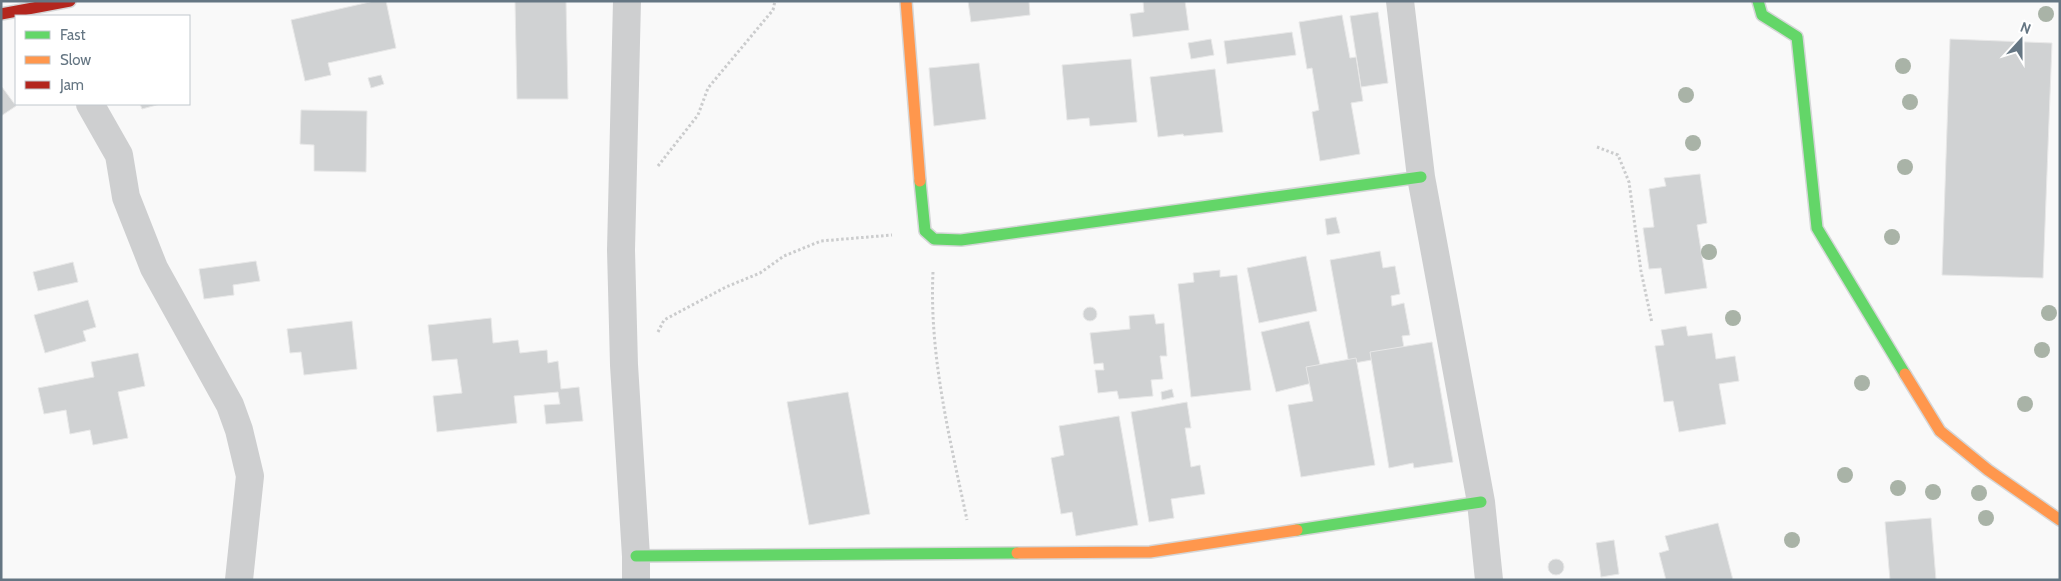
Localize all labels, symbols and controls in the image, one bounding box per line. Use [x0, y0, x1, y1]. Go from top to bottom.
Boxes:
legend [15, 15, 190, 105]
north arrow [1996, 15, 2046, 65]
text: N [2018, 18, 2034, 38]
text: Fast [60, 26, 85, 44]
text: Slow [60, 51, 91, 69]
text: Jam [59, 76, 84, 94]

